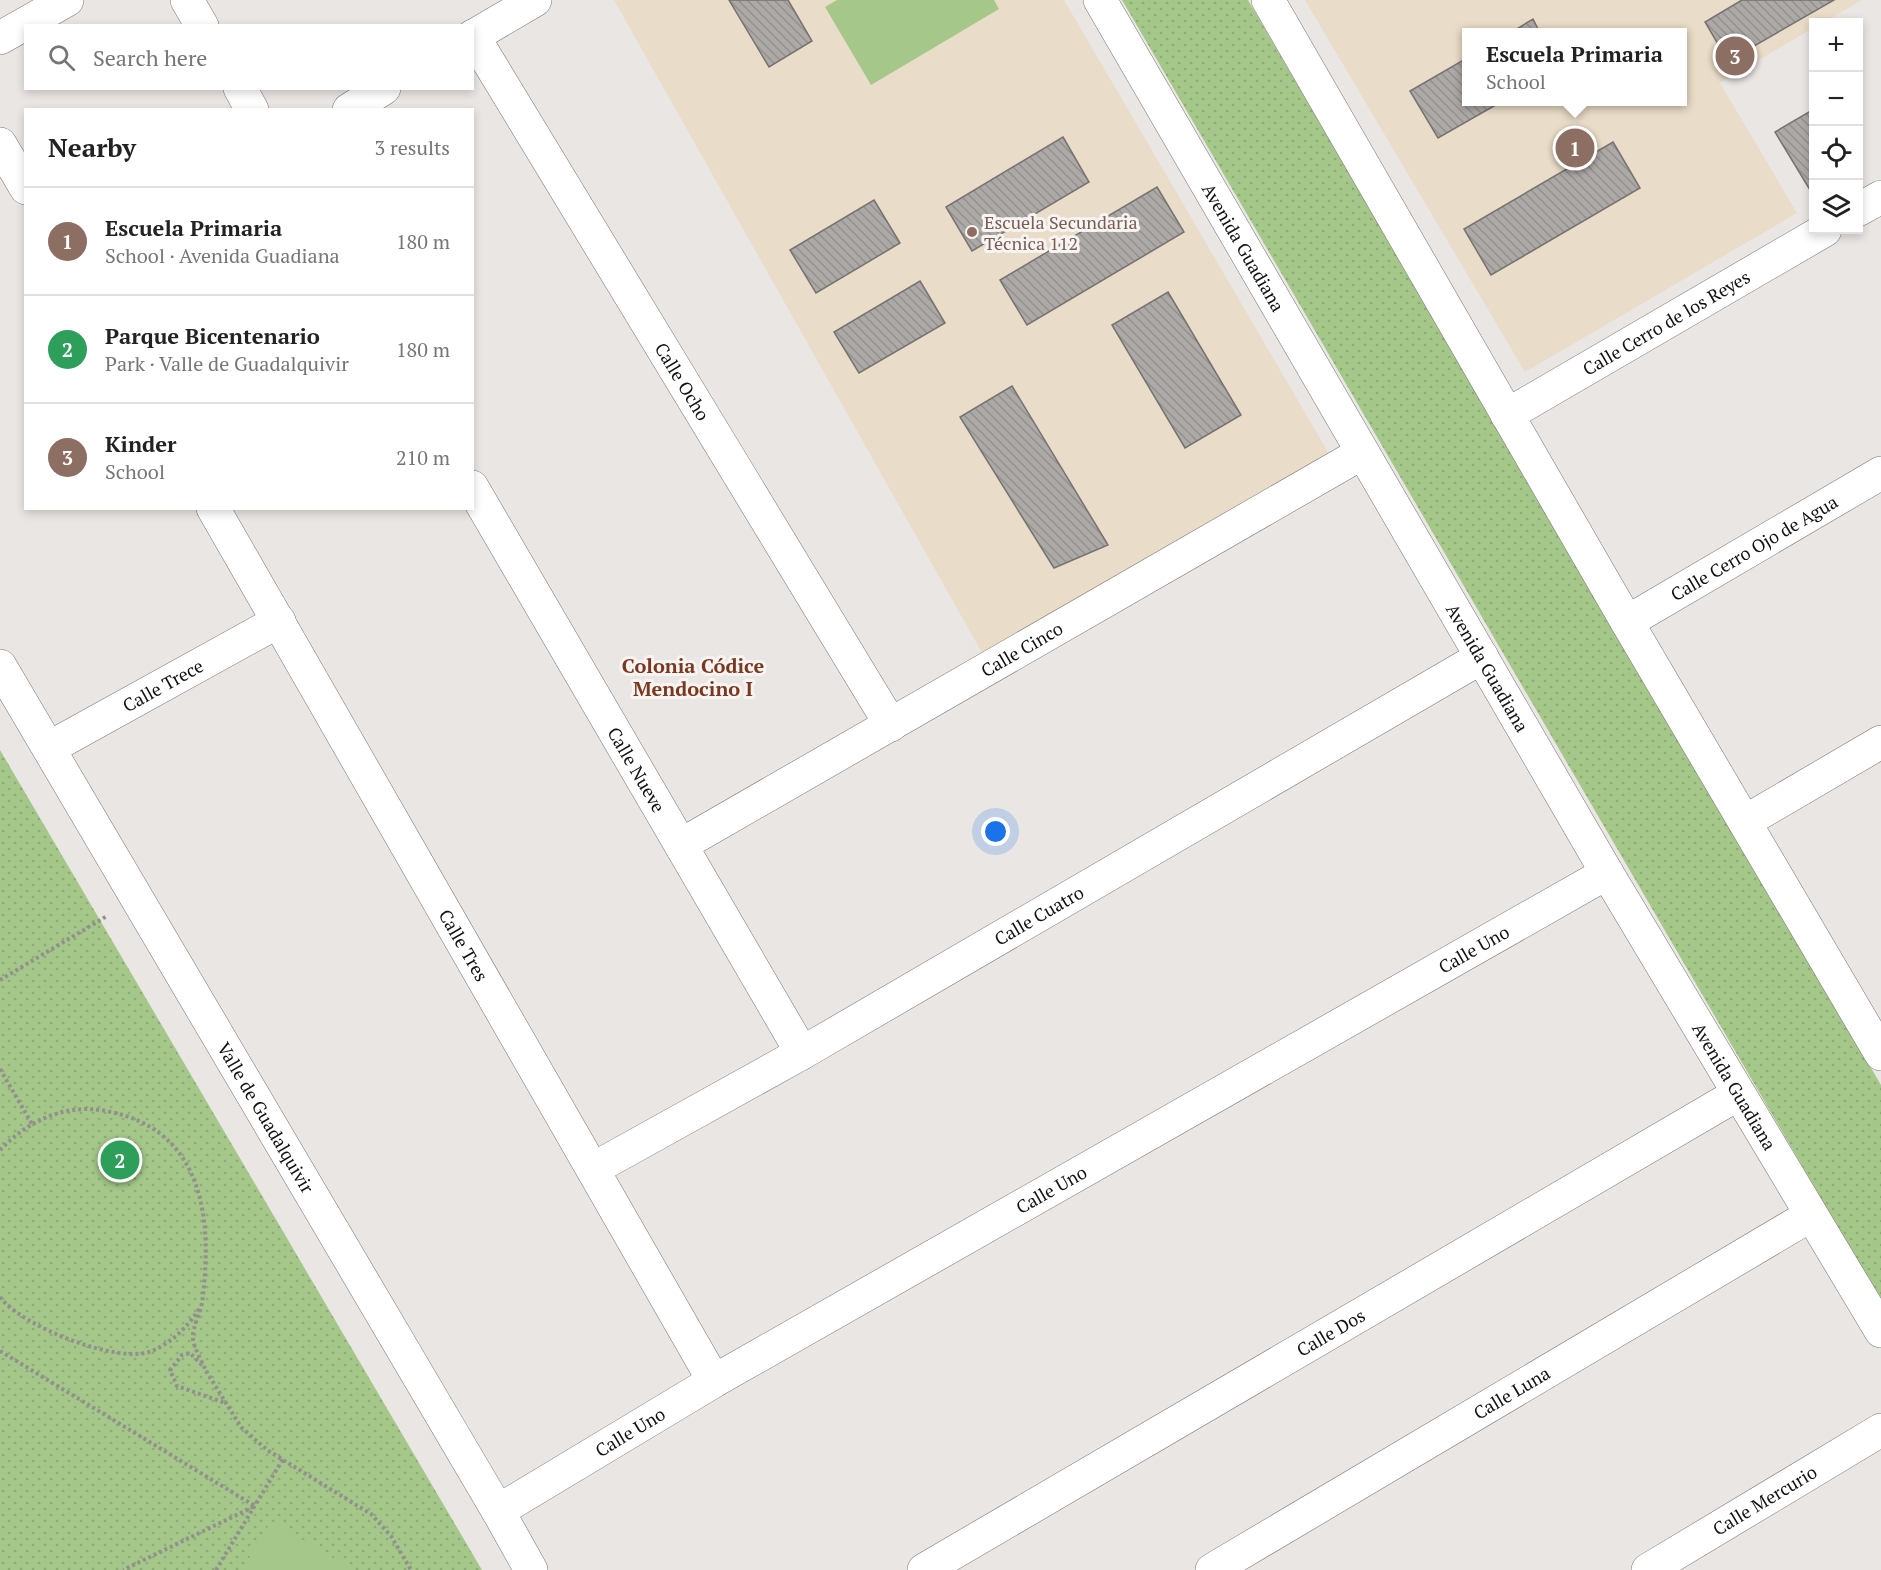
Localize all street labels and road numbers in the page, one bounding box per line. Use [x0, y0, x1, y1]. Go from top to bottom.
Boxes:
street label: Avenida Guadiana [1197, 179, 1290, 316]
street label: Calle Cerro de los Reyes [1578, 264, 1754, 381]
street label: Calle Ocho [650, 338, 715, 425]
street label: Calle Cerro Ojo de Agua [1666, 489, 1842, 606]
street label: Avenida Guadiana [1441, 599, 1534, 736]
street label: Calle Cinco [976, 616, 1067, 682]
street label: Calle Trece [118, 653, 207, 717]
street label: Calle Nueve [602, 722, 671, 817]
street label: Calle Cuatro [990, 880, 1088, 951]
street label: Calle Tres [434, 905, 494, 986]
street label: Calle Uno [1434, 919, 1513, 979]
street label: Avenida Guadiana [1687, 1018, 1782, 1154]
street label: Valle de Guadalquivir [212, 1038, 320, 1197]
street label: Calle Uno [1011, 1160, 1091, 1219]
street label: Calle Dos [1292, 1303, 1369, 1362]
street label: Calle Luna [1469, 1361, 1554, 1425]
street label: Calle Uno [590, 1401, 669, 1462]
street label: Calle Mercurio [1708, 1459, 1821, 1541]

